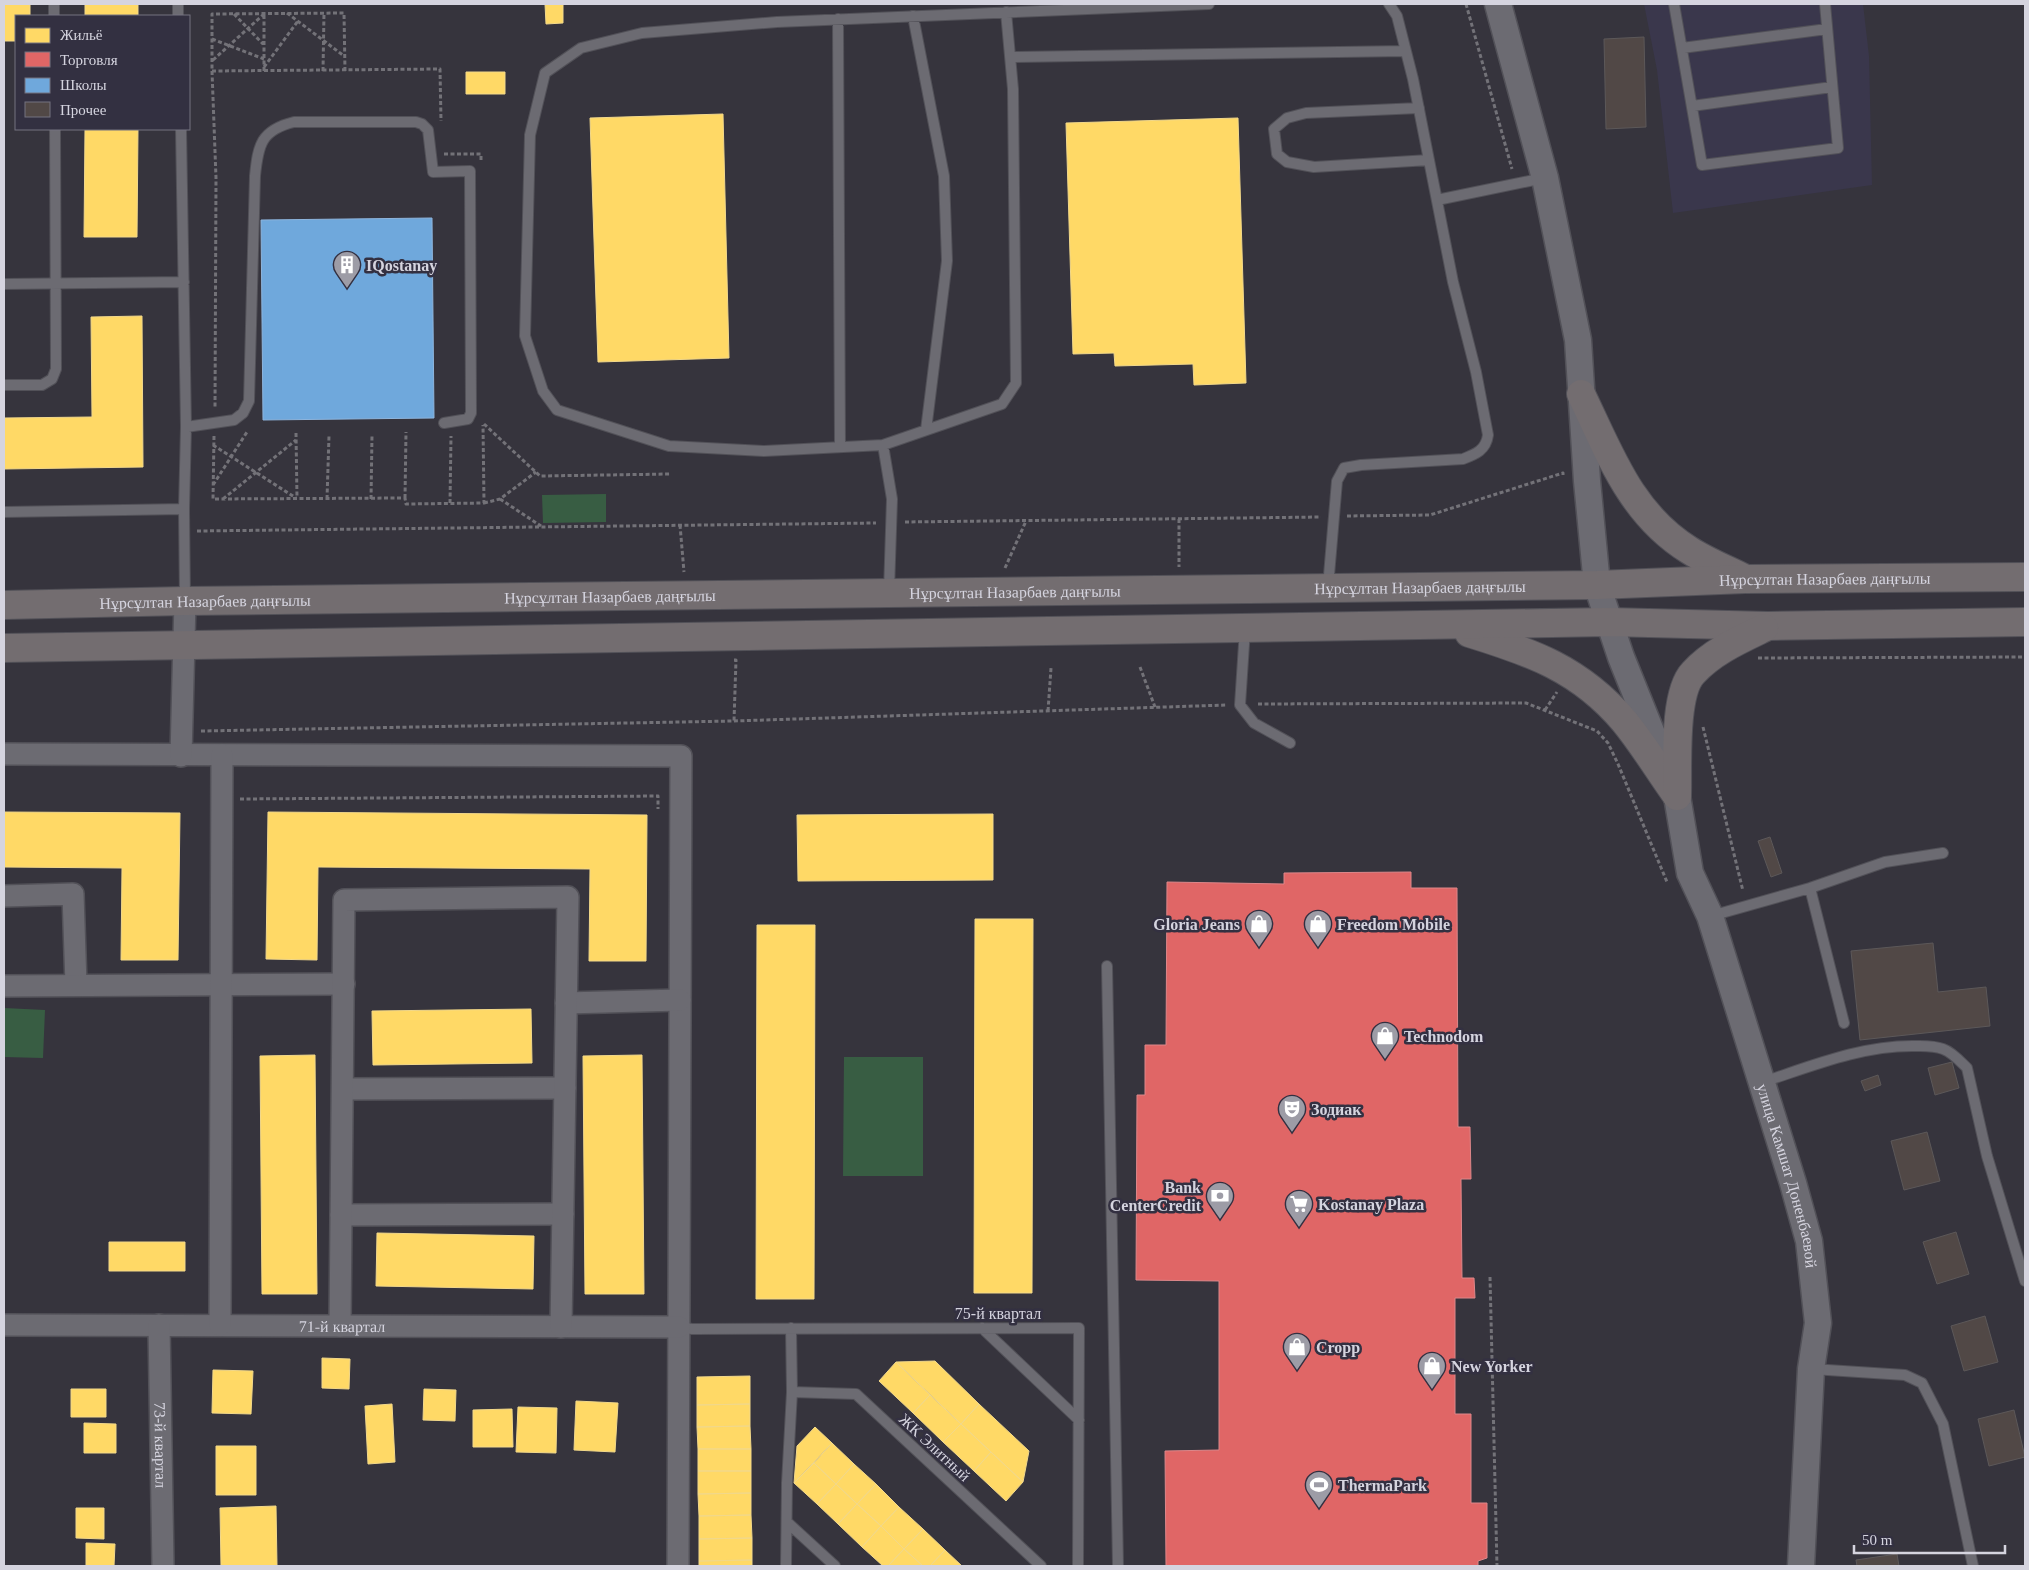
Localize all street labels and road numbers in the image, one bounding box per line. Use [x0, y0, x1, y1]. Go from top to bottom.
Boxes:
street label: Нұрсұлтан Назарбаев даңғылы [1719, 570, 1931, 590]
street label: Нұрсұлтан Назарбаев даңғылы [1314, 578, 1526, 598]
street label: Нұрсұлтан Назарбаев даңғылы [909, 582, 1121, 603]
street label: Нұрсұлтан Назарбаев даңғылы [504, 587, 716, 607]
street label: Нұрсұлтан Назарбаев даңғылы [99, 592, 311, 613]
street label: улица Камшат Доненбаевой [1753, 1082, 1820, 1269]
street label: 75-й квартал [955, 1305, 1041, 1323]
street label: 71-й квартал [299, 1318, 385, 1336]
street label: 73-й квартал [151, 1402, 170, 1488]
street label: ЖК Элитный [896, 1410, 974, 1485]

